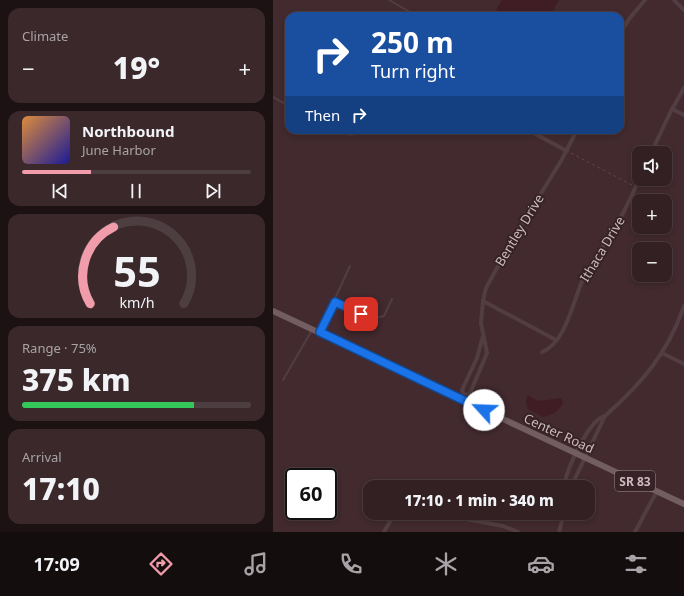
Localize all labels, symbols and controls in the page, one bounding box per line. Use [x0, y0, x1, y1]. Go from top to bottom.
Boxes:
text: 250 m [371, 23, 454, 61]
text: Climate [22, 27, 68, 45]
icon: right [305, 28, 357, 80]
text: 19° [113, 47, 160, 88]
text: − [22, 53, 35, 83]
text: + [238, 53, 251, 83]
text: Turn right [371, 59, 455, 83]
icon: right [348, 104, 370, 126]
text: Then [305, 105, 340, 125]
text: Northbound [82, 121, 174, 141]
text: June Harbor [82, 141, 156, 159]
map controls [632, 146, 672, 282]
button: sound [632, 146, 672, 186]
icon: previous [49, 180, 71, 202]
icon: pause [125, 180, 147, 202]
icon: next [202, 180, 224, 202]
street label: Bentley Drive [490, 191, 548, 269]
button: + [632, 194, 672, 234]
street label: Ithaca Drive [575, 213, 629, 285]
button: − [632, 242, 672, 282]
text: 55 [113, 243, 160, 299]
text: km/h [119, 293, 154, 312]
pin [344, 297, 378, 331]
icon: arrive [350, 303, 372, 325]
text: Range · 75% [22, 339, 97, 357]
text: 375 km [22, 359, 131, 400]
position arrow [463, 389, 505, 431]
street label: Center Road [521, 409, 597, 457]
text: Arrival [22, 448, 62, 466]
text: 17:10 [22, 468, 100, 509]
speed limit sign: 60 [285, 468, 337, 520]
road number: SR 83 [615, 471, 655, 491]
text: 17:10 · 1 min · 340 m [404, 490, 554, 510]
icon: directions [147, 550, 175, 578]
icon: music [242, 550, 270, 578]
icon: phone [337, 550, 365, 578]
icon: climate [432, 550, 460, 578]
icon: car [527, 550, 555, 578]
icon: filters [622, 550, 650, 578]
text: 17:09 [34, 552, 80, 576]

